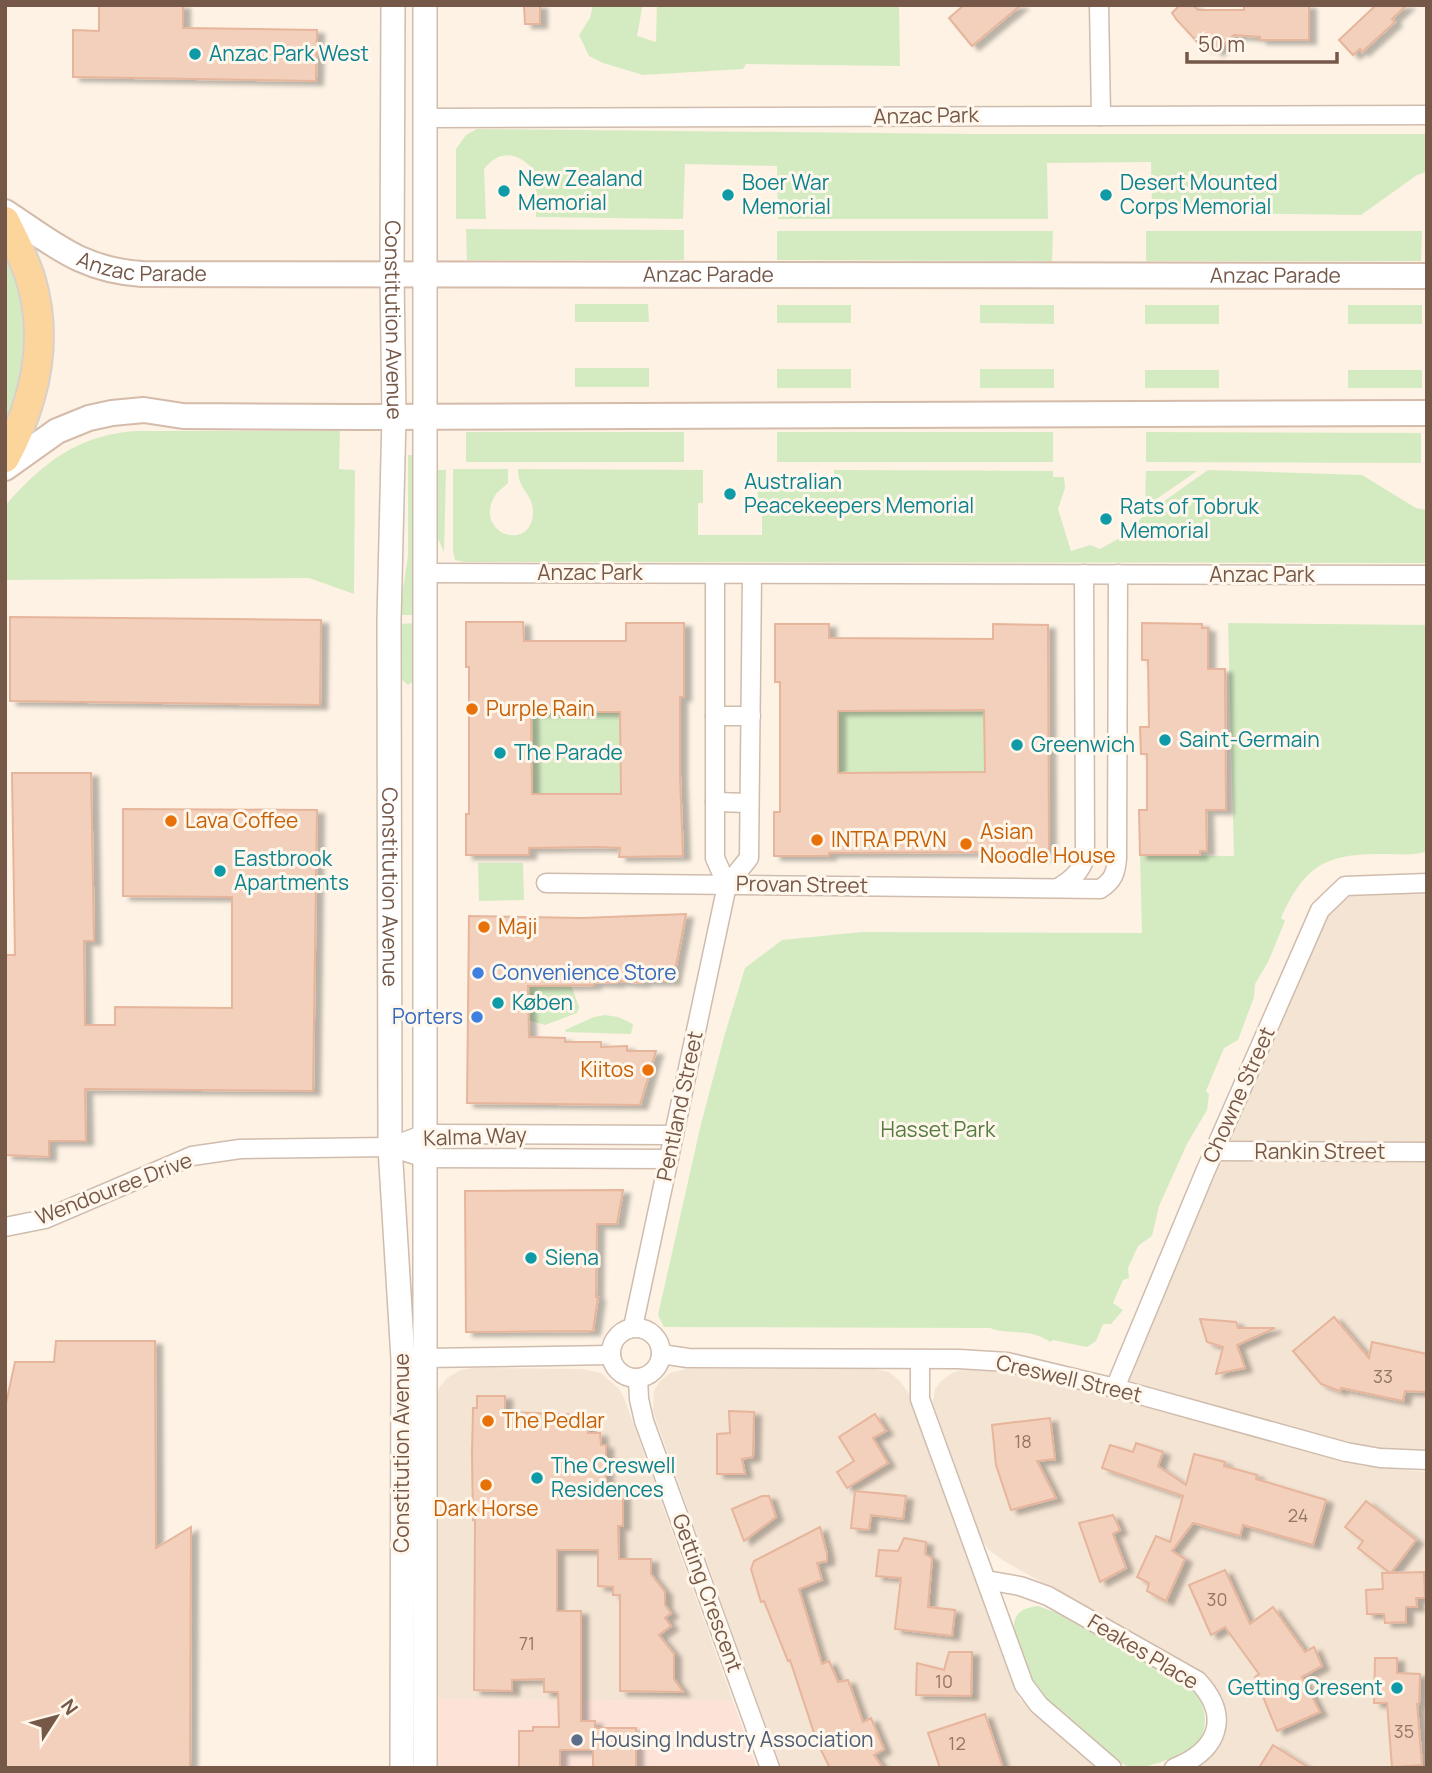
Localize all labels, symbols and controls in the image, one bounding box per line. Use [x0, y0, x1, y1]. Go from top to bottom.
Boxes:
scale bar [1187, 21, 1338, 65]
text: 50 m [1198, 30, 1245, 58]
place label: Anzac Park West [209, 39, 369, 67]
marker: Anzac Park West [187, 46, 203, 62]
street label: Anzac Park [873, 100, 980, 130]
place label: New Zealand Memorial [518, 164, 643, 216]
place label: Boer War Memorial [742, 168, 831, 220]
place label: Desert Mounted Corps Memorial [1120, 168, 1278, 220]
marker: New Zealand Memorial [496, 183, 512, 199]
marker: Boer War Memorial [720, 187, 736, 203]
marker: Desert Mounted Corps Memorial [1098, 187, 1114, 203]
street label: Constitution Avenue [379, 220, 409, 420]
street label: Anzac Parade [73, 244, 207, 287]
street label: Anzac Parade [643, 260, 774, 288]
street label: Anzac Parade [1210, 261, 1341, 289]
place label: Australian Peacekeepers Memorial [744, 467, 974, 519]
marker: Australian Peacekeepers Memorial [722, 486, 738, 502]
place label: Rats of Tobruk Memorial [1120, 492, 1259, 544]
marker: Rats of Tobruk Memorial [1098, 511, 1114, 527]
street label: Anzac Park [537, 558, 643, 586]
street label: Anzac Park [1209, 560, 1315, 588]
place label: Purple Rain [486, 694, 595, 722]
marker: Purple Rain [464, 701, 480, 717]
place label: Saint-Germain [1179, 725, 1320, 753]
place label: Greenwich [1031, 730, 1135, 758]
marker: Saint-Germain [1157, 732, 1173, 748]
marker: Greenwich [1009, 737, 1025, 753]
place label: The Parade [514, 738, 623, 766]
marker: The Parade [492, 745, 508, 761]
street label: Constitution Avenue [376, 787, 405, 987]
place label: Lava Coffee [185, 806, 298, 834]
marker: Lava Coffee [163, 813, 179, 829]
place label: Asian Noodle House [980, 817, 1116, 869]
place label: INTRA PRVN [831, 825, 947, 853]
marker: INTRA PRVN [809, 832, 825, 848]
marker: Asian Noodle House [958, 836, 974, 852]
place label: Eastbrook Apartments [234, 844, 349, 896]
marker: Eastbrook Apartments [212, 863, 228, 879]
street label: Provan Street [736, 869, 868, 899]
place label: Maji [498, 912, 537, 940]
marker: Maji [476, 919, 492, 935]
place label: Convenience Store [492, 958, 677, 986]
marker: Convenience Store [470, 965, 486, 981]
place label: Køben [512, 988, 573, 1016]
marker: Køben [490, 995, 506, 1011]
place label: Porters [392, 1002, 463, 1030]
marker: Porters [469, 1009, 485, 1025]
street label: Chowne Street [1196, 1022, 1281, 1167]
street label: Pentland Street [649, 1028, 709, 1183]
place label: Kiitos [580, 1055, 634, 1083]
marker: Kiitos [640, 1062, 656, 1078]
park label: Hasset Park [881, 1115, 996, 1143]
street label: Kalma Way [423, 1120, 527, 1152]
street label: Rankin Street [1254, 1137, 1386, 1165]
street label: Wendouree Drive [31, 1145, 196, 1231]
place label: Siena [545, 1243, 599, 1271]
marker: Siena [523, 1250, 539, 1266]
street label: Creswell Street [994, 1348, 1145, 1408]
street label: Constitution Avenue [387, 1353, 415, 1553]
house number: 33 [1373, 1364, 1393, 1388]
place label: The Pedlar [502, 1406, 605, 1434]
marker: The Pedlar [480, 1413, 496, 1429]
house number: 18 [1014, 1429, 1032, 1453]
place label: The Creswell Residences [551, 1451, 676, 1503]
marker: The Creswell Residences [529, 1470, 545, 1486]
marker: Dark Horse [478, 1477, 494, 1493]
place label: Dark Horse [433, 1494, 539, 1522]
house number: 24 [1288, 1503, 1308, 1527]
street label: Getting Crescent [666, 1510, 750, 1676]
house number: 30 [1207, 1587, 1227, 1611]
street label: Feakes Place [1083, 1607, 1204, 1695]
house number: 71 [519, 1631, 535, 1655]
house number: 10 [935, 1669, 953, 1693]
place label: Getting Cresent [1228, 1673, 1383, 1701]
marker: Getting Cresent [1389, 1680, 1405, 1696]
north arrow [21, 1682, 91, 1752]
text: N [55, 1694, 84, 1720]
house number: 35 [1394, 1719, 1414, 1743]
place label: Housing Industry Association [591, 1725, 874, 1753]
house number: 12 [948, 1731, 966, 1755]
marker: Housing Industry Association [569, 1732, 585, 1748]

